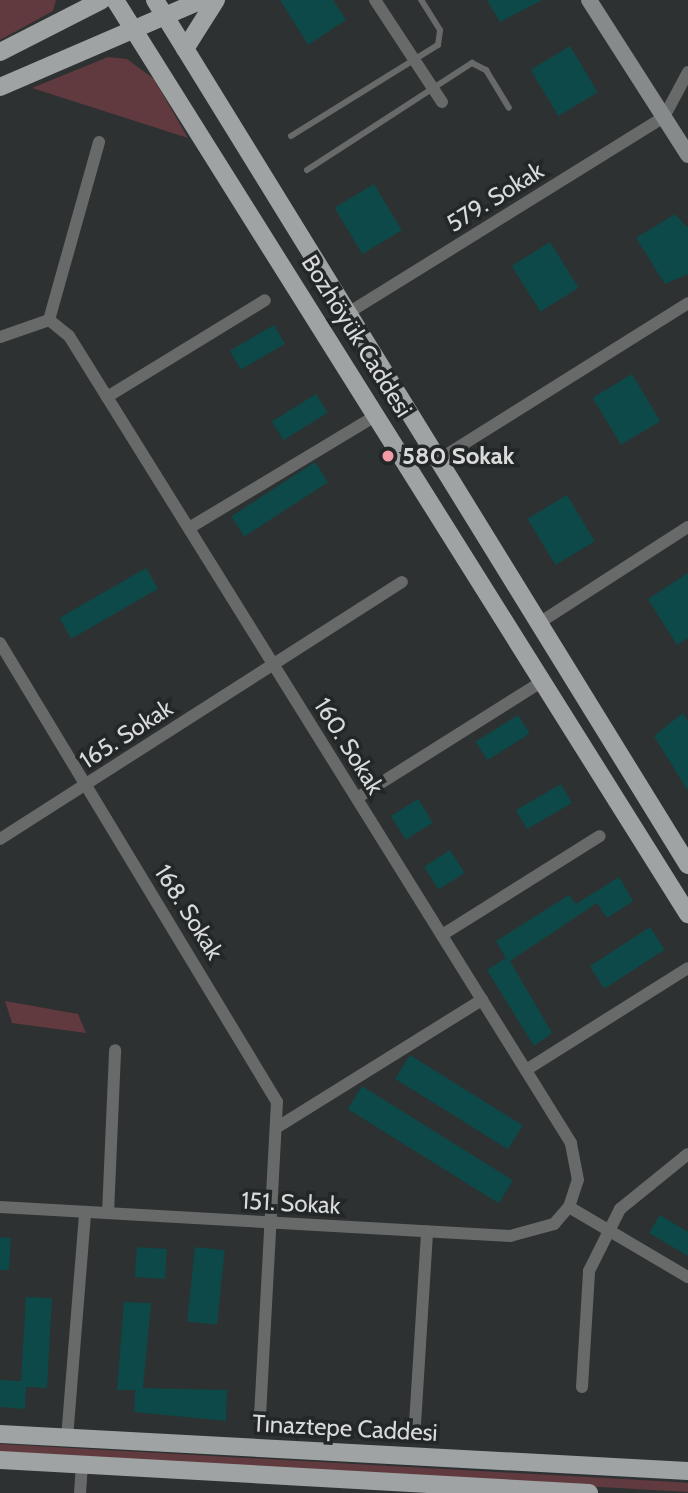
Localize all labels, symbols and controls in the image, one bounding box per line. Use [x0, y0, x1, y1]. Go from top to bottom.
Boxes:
street label: 579. Sokak [441, 156, 549, 238]
street label: Bozhöyük Caddesi [296, 250, 418, 422]
place label: 580 Sokak [402, 442, 514, 470]
marker: 580 Sokak [380, 448, 396, 464]
street label: 160. Sokak [308, 692, 390, 800]
street label: 165. Sokak [74, 693, 178, 775]
street label: 168. Sokak [149, 859, 229, 965]
street label: 151. Sokak [241, 1186, 341, 1220]
street label: Tınaztepe Caddesi [252, 1409, 438, 1447]

